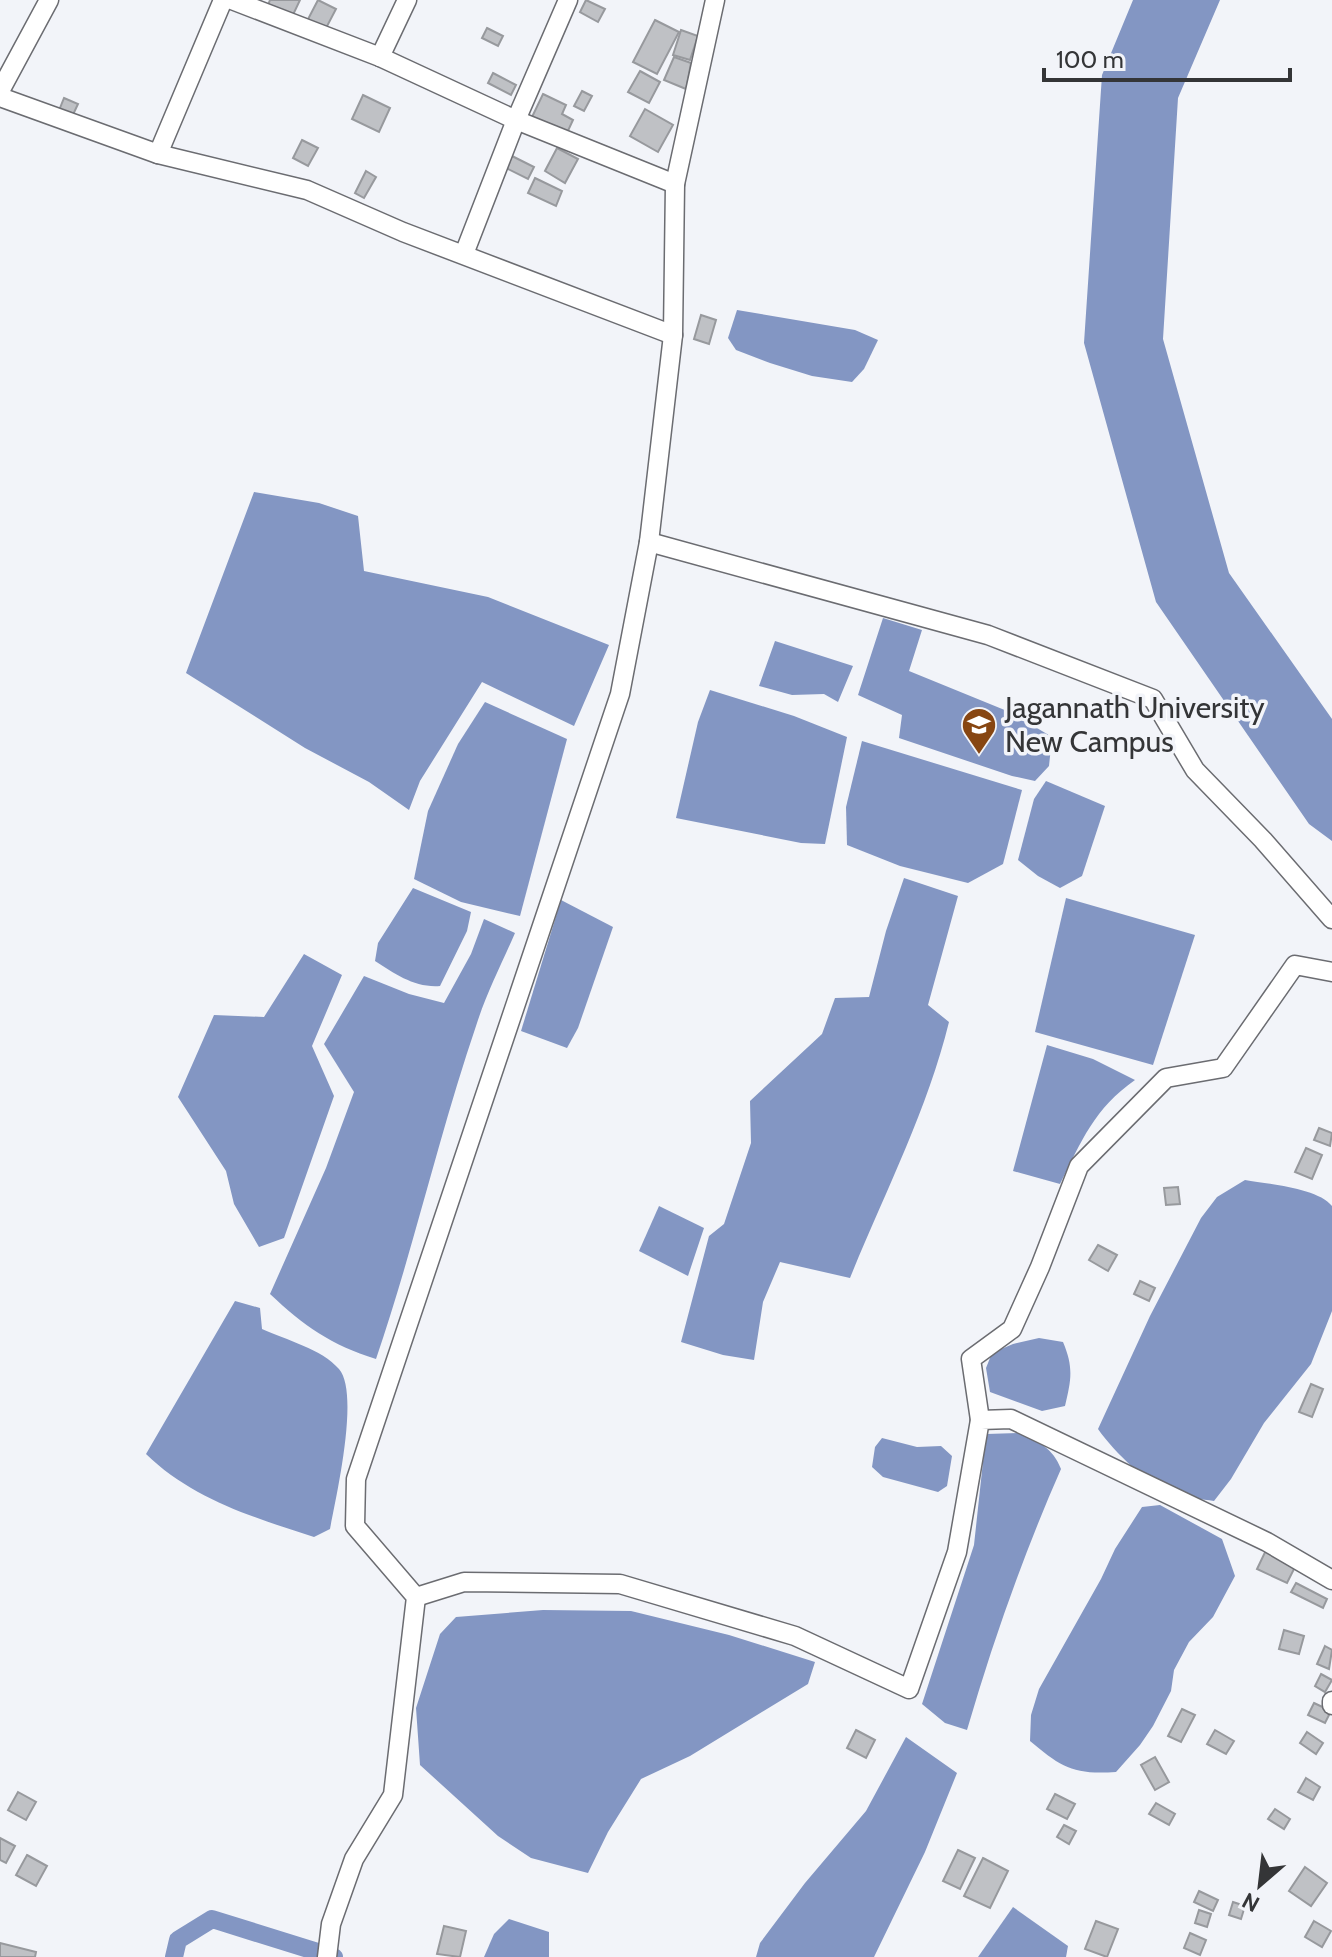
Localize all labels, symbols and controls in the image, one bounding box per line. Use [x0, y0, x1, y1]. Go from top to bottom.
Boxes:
scale bar [1044, 32, 1290, 82]
text: 100 m [1056, 45, 1124, 74]
place label: Jagannath University New Campus [1004, 689, 1265, 760]
school or university icon: Jagannath University New Campus [960, 706, 998, 756]
north arrow [1220, 1845, 1300, 1925]
text: N [1238, 1887, 1264, 1918]

